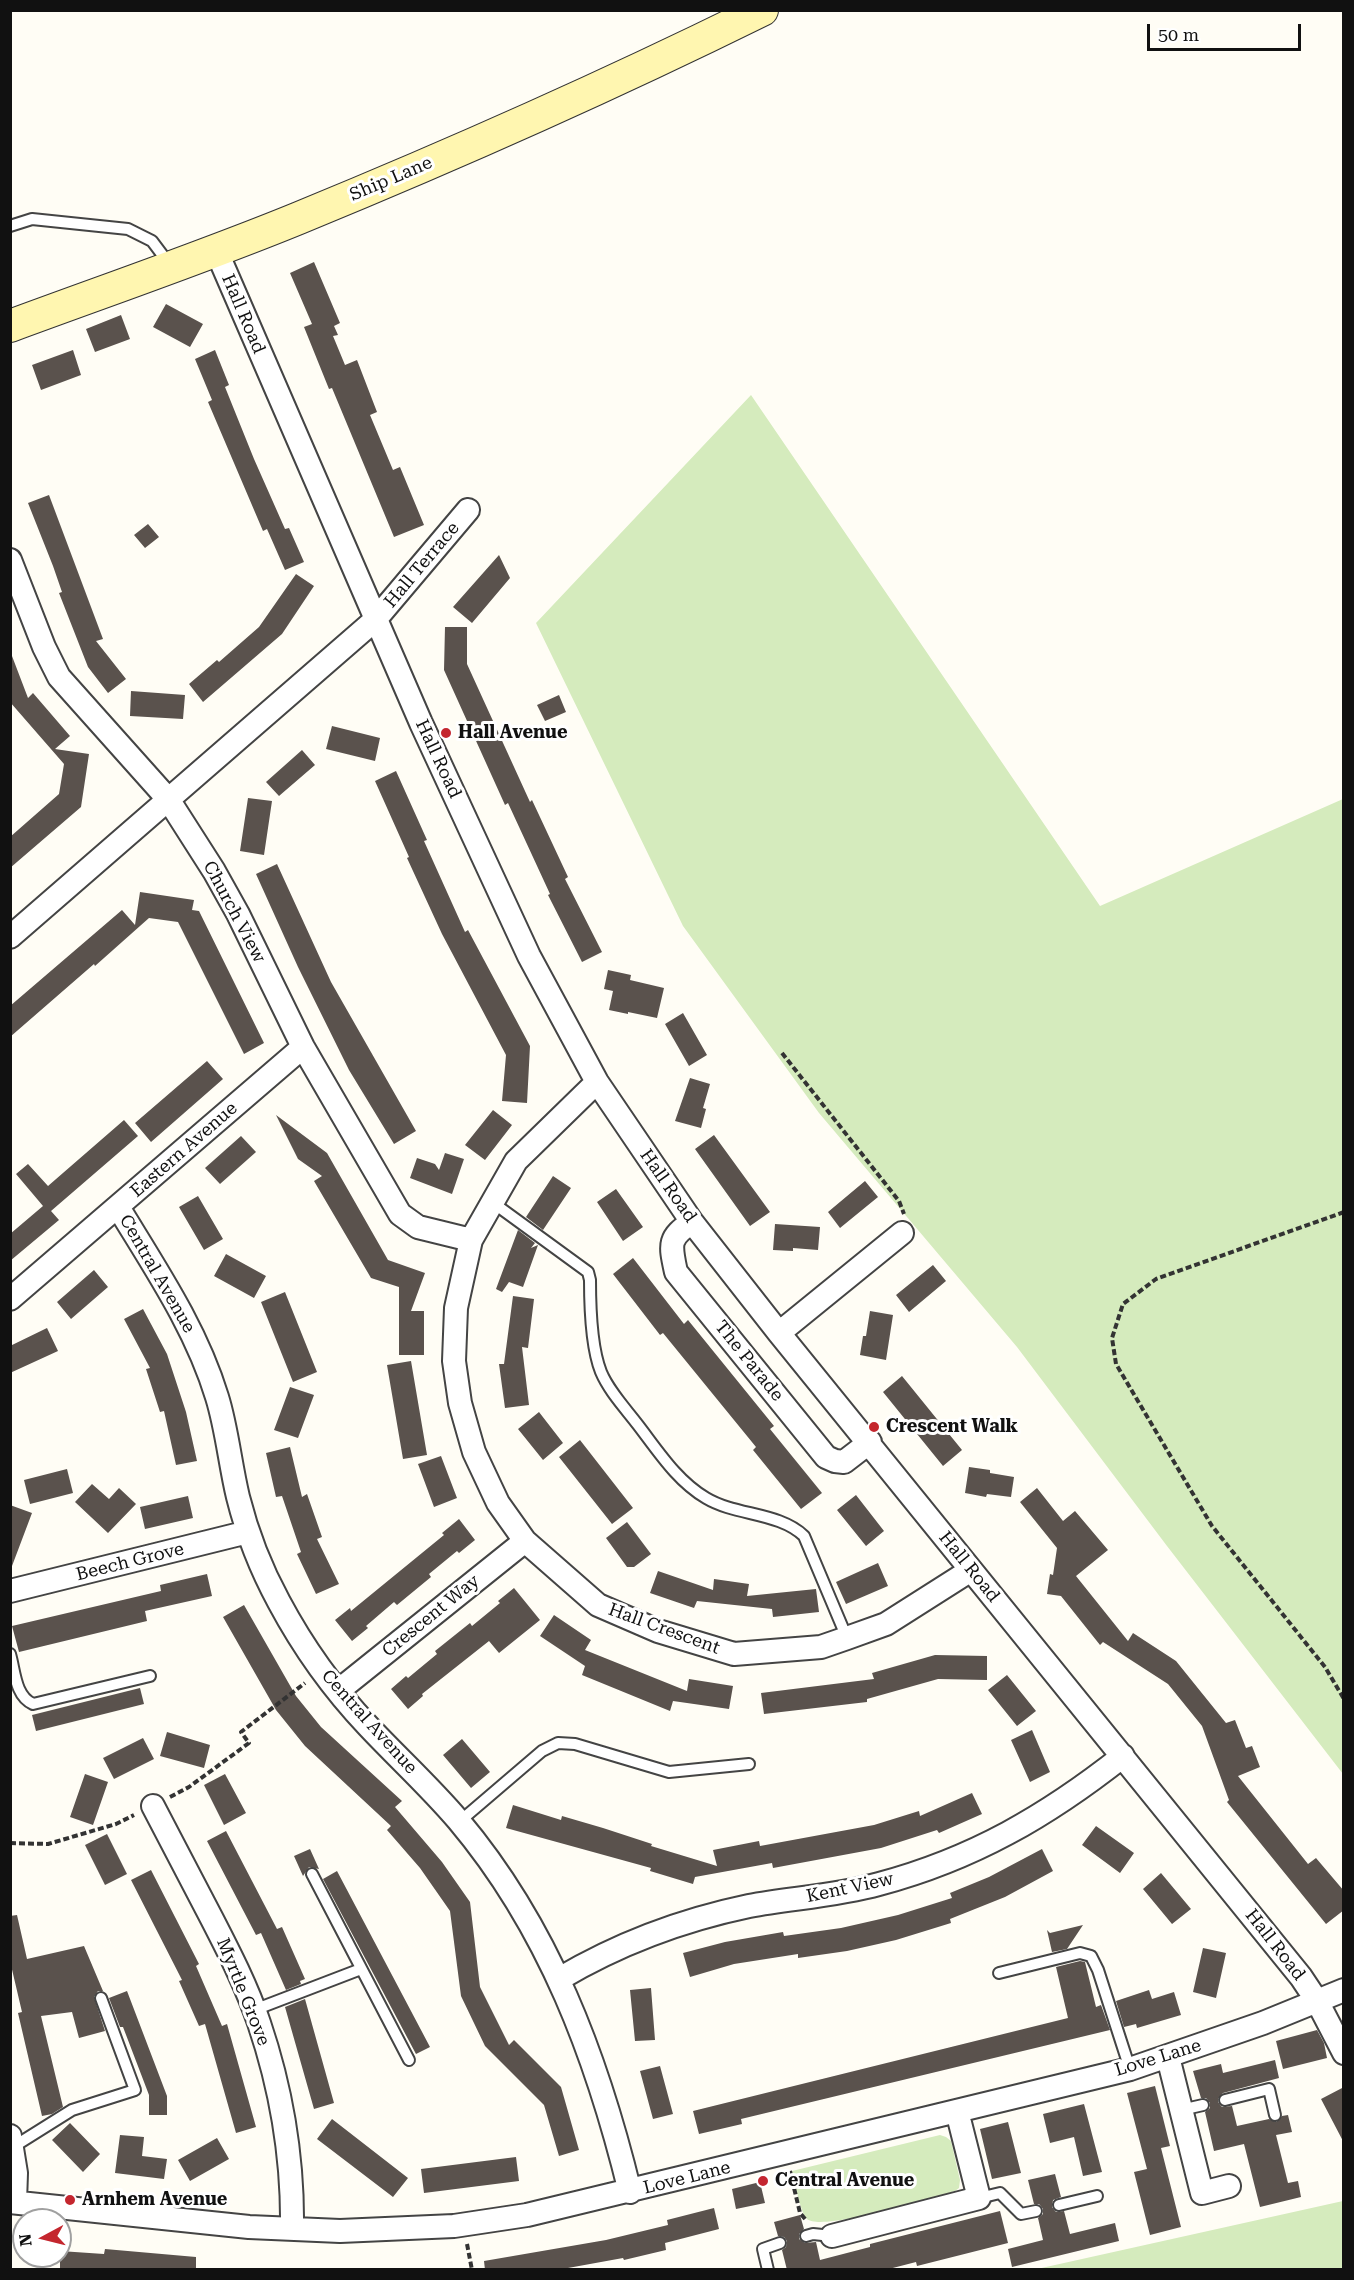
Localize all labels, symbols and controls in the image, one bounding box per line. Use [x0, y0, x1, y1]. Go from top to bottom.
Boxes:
scale bar [1150, 12, 1304, 50]
text: 50 m [1158, 24, 1199, 45]
street label: Ship Lane [347, 152, 435, 206]
street label: Hall Road [217, 271, 269, 357]
street label: Hall Terrace [380, 518, 464, 612]
street label: Hall Road [410, 716, 466, 802]
place label: Hall Avenue [458, 722, 567, 744]
marker: Hall Avenue [439, 726, 453, 740]
street label: Church View [198, 858, 270, 966]
street label: Eastern Avenue [126, 1098, 242, 1202]
street label: Hall Road [635, 1145, 701, 1227]
street label: Central Avenue [114, 1211, 200, 1337]
street label: The Parade [710, 1316, 788, 1406]
place label: Crescent Walk [886, 1416, 1018, 1438]
marker: Crescent Walk [867, 1420, 881, 1434]
street label: Hall Road [934, 1527, 1004, 1607]
street label: Beech Grove [74, 1538, 186, 1586]
street label: Crescent Way [378, 1570, 484, 1662]
street label: Hall Crescent [605, 1599, 723, 1659]
street label: Central Avenue [317, 1665, 421, 1779]
street label: Kent View [805, 1868, 895, 1908]
street label: Hall Road [1240, 1905, 1310, 1985]
street label: Myrtle Grove [212, 1935, 274, 2049]
street label: Love Lane [1112, 2035, 1204, 2081]
street label: Love Lane [641, 2157, 733, 2199]
place label: Central Avenue [775, 2170, 914, 2192]
marker: Central Avenue [756, 2174, 770, 2188]
place label: Arnhem Avenue [82, 2189, 227, 2211]
marker: Arnhem Avenue [63, 2193, 77, 2207]
north arrow [12, 2208, 72, 2268]
text: N [15, 2233, 36, 2247]

